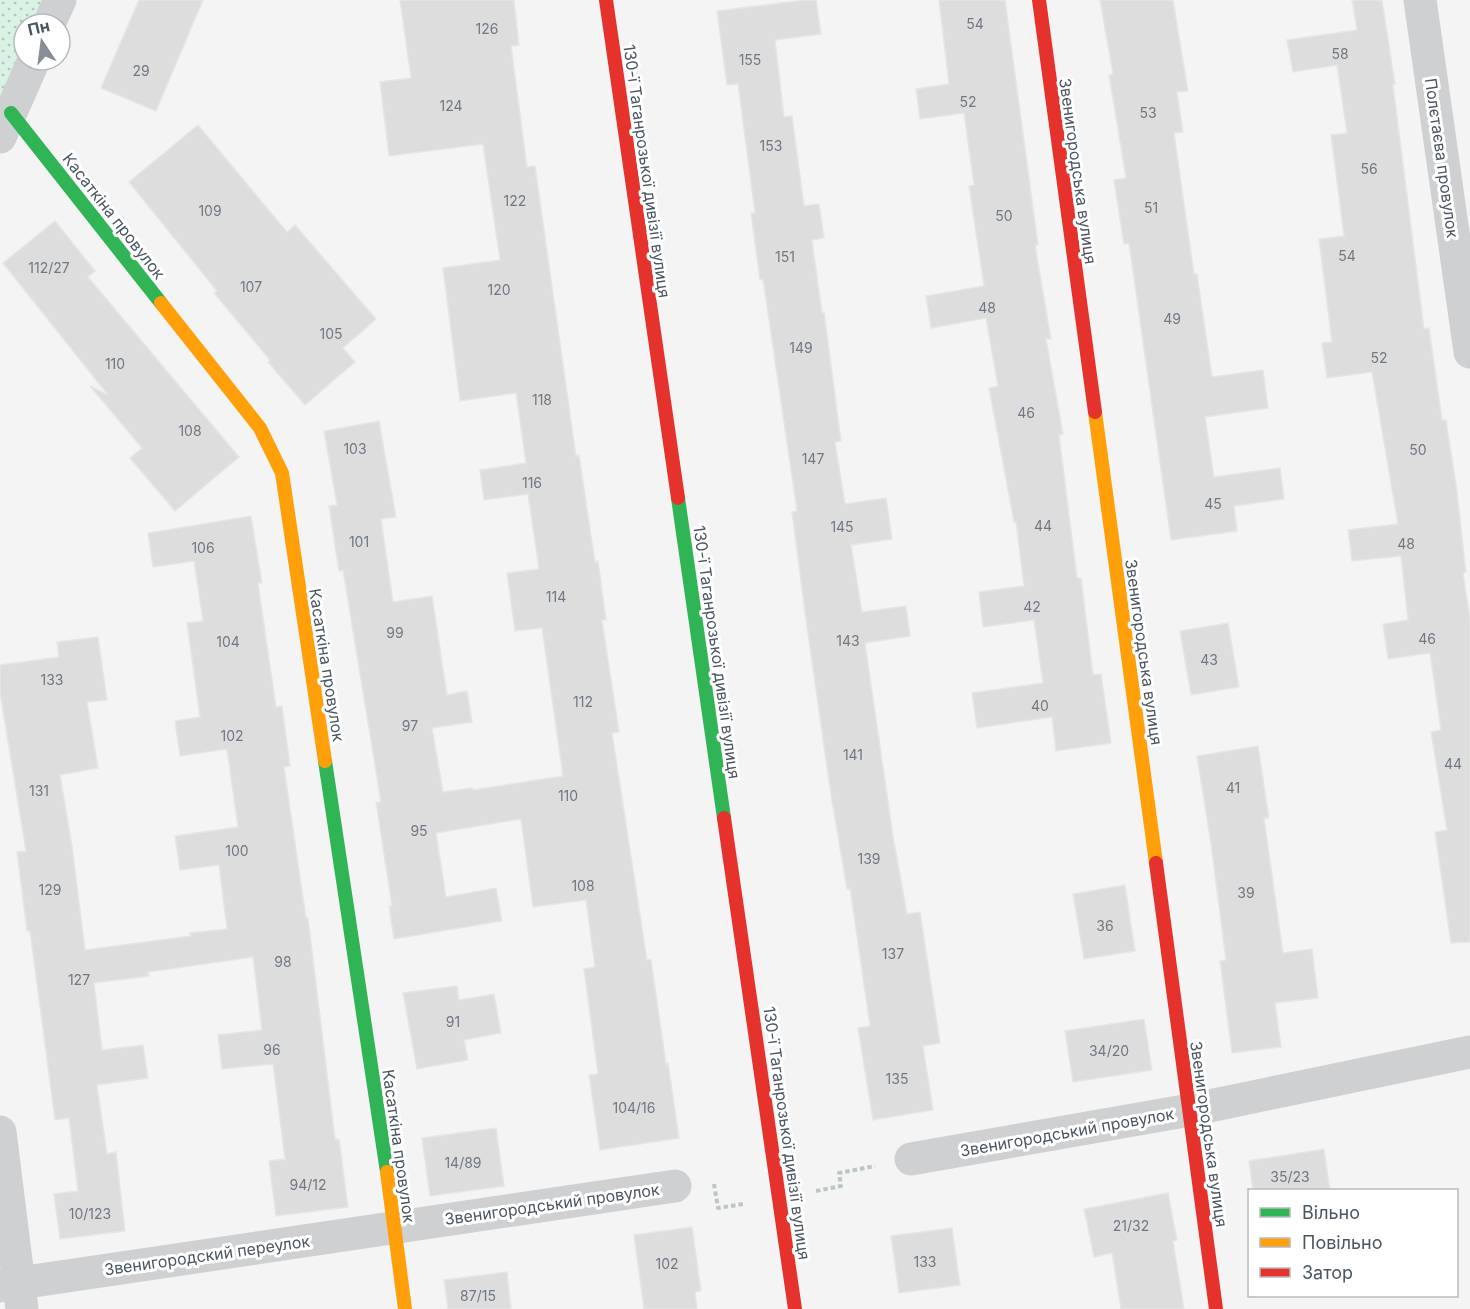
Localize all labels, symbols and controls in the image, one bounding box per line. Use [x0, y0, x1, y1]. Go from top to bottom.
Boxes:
north arrow [12, 12, 72, 72]
text: Пн [26, 15, 52, 40]
house number: 54 [966, 15, 984, 32]
house number: 126 [476, 20, 498, 37]
street label: 130-ї Таганрозької дивізії вулиця [619, 43, 675, 299]
house number: 58 [1331, 45, 1349, 62]
house number: 155 [739, 51, 761, 68]
house number: 29 [132, 62, 150, 79]
street label: Звенигородська вулиця [1055, 77, 1101, 265]
street label: Полєтаєва провулок [1421, 77, 1463, 240]
house number: 52 [959, 93, 977, 110]
house number: 124 [439, 97, 463, 114]
house number: 53 [1139, 104, 1157, 121]
house number: 153 [760, 137, 782, 154]
street label: Касаткіна провулок [58, 149, 170, 283]
house number: 56 [1360, 160, 1378, 177]
house number: 122 [504, 192, 526, 209]
house number: 51 [1144, 199, 1158, 216]
house number: 109 [198, 202, 222, 219]
house number: 50 [995, 207, 1013, 224]
house number: 54 [1338, 247, 1356, 264]
house number: 151 [775, 248, 795, 265]
house number: 112/27 [28, 259, 70, 276]
house number: 107 [240, 278, 262, 295]
house number: 120 [487, 281, 511, 298]
house number: 48 [978, 299, 996, 316]
house number: 49 [1163, 310, 1181, 327]
house number: 105 [319, 325, 343, 342]
house number: 149 [789, 339, 813, 356]
house number: 52 [1370, 349, 1388, 366]
house number: 110 [105, 355, 125, 372]
house number: 118 [532, 391, 552, 408]
house number: 46 [1017, 404, 1035, 421]
house number: 108 [178, 422, 202, 439]
house number: 103 [343, 440, 367, 457]
house number: 50 [1409, 441, 1427, 458]
house number: 147 [802, 450, 824, 467]
house number: 116 [522, 474, 542, 491]
house number: 45 [1204, 495, 1222, 512]
house number: 44 [1034, 517, 1052, 534]
house number: 145 [830, 518, 854, 535]
street label: 130-ї Таганрозької дивізії вулиця [689, 524, 745, 780]
house number: 101 [349, 533, 369, 550]
house number: 48 [1397, 535, 1415, 552]
house number: 106 [191, 539, 215, 556]
street label: Звенигородська вулиця [1121, 558, 1167, 746]
street label: Касаткіна провулок [305, 587, 349, 743]
house number: 114 [546, 588, 566, 605]
house number: 42 [1023, 598, 1041, 615]
house number: 99 [386, 624, 404, 641]
house number: 46 [1418, 630, 1436, 647]
house number: 143 [836, 632, 860, 649]
house number: 104 [216, 633, 240, 650]
house number: 43 [1200, 651, 1218, 668]
house number: 133 [41, 671, 64, 688]
house number: 112 [573, 693, 593, 710]
house number: 40 [1031, 697, 1049, 714]
house number: 97 [402, 717, 418, 734]
house number: 102 [220, 727, 244, 744]
house number: 141 [843, 746, 863, 763]
house number: 44 [1444, 755, 1462, 772]
house number: 41 [1226, 779, 1240, 796]
house number: 131 [29, 782, 49, 799]
house number: 110 [558, 787, 578, 804]
house number: 95 [410, 822, 428, 839]
house number: 100 [225, 842, 249, 859]
house number: 139 [857, 850, 881, 867]
house number: 108 [571, 877, 595, 894]
house number: 129 [39, 881, 61, 898]
house number: 39 [1237, 884, 1255, 901]
house number: 36 [1096, 917, 1114, 934]
house number: 137 [882, 945, 904, 962]
house number: 98 [274, 953, 292, 970]
house number: 127 [68, 971, 90, 988]
street label: 130-ї Таганрозької дивізії вулиця [759, 1005, 815, 1261]
house number: 91 [446, 1013, 460, 1030]
street label: Звенигородська вулиця [1186, 1040, 1232, 1228]
house number: 96 [263, 1041, 281, 1058]
house number: 34/20 [1089, 1042, 1129, 1059]
street label: Касаткіна провулок [378, 1068, 420, 1224]
house number: 135 [886, 1070, 908, 1087]
house number: 104/16 [613, 1099, 656, 1116]
street label: Звенигородський провулок [959, 1103, 1176, 1161]
house number: 14/89 [444, 1154, 482, 1171]
house number: 35/23 [1270, 1168, 1310, 1185]
house number: 94/12 [289, 1176, 327, 1193]
street label: Звенигородський провулок [443, 1179, 661, 1229]
legend [1248, 1189, 1458, 1297]
text: Вільно [1302, 1202, 1360, 1223]
house number: 10/123 [69, 1205, 111, 1222]
house number: 21/32 [1113, 1217, 1149, 1234]
street label: Звенигородский переулок [103, 1231, 311, 1279]
text: Повільно [1302, 1232, 1383, 1253]
house number: 133 [914, 1253, 937, 1270]
house number: 102 [655, 1255, 679, 1272]
text: Затор [1302, 1262, 1353, 1283]
house number: 87/15 [460, 1287, 496, 1304]

